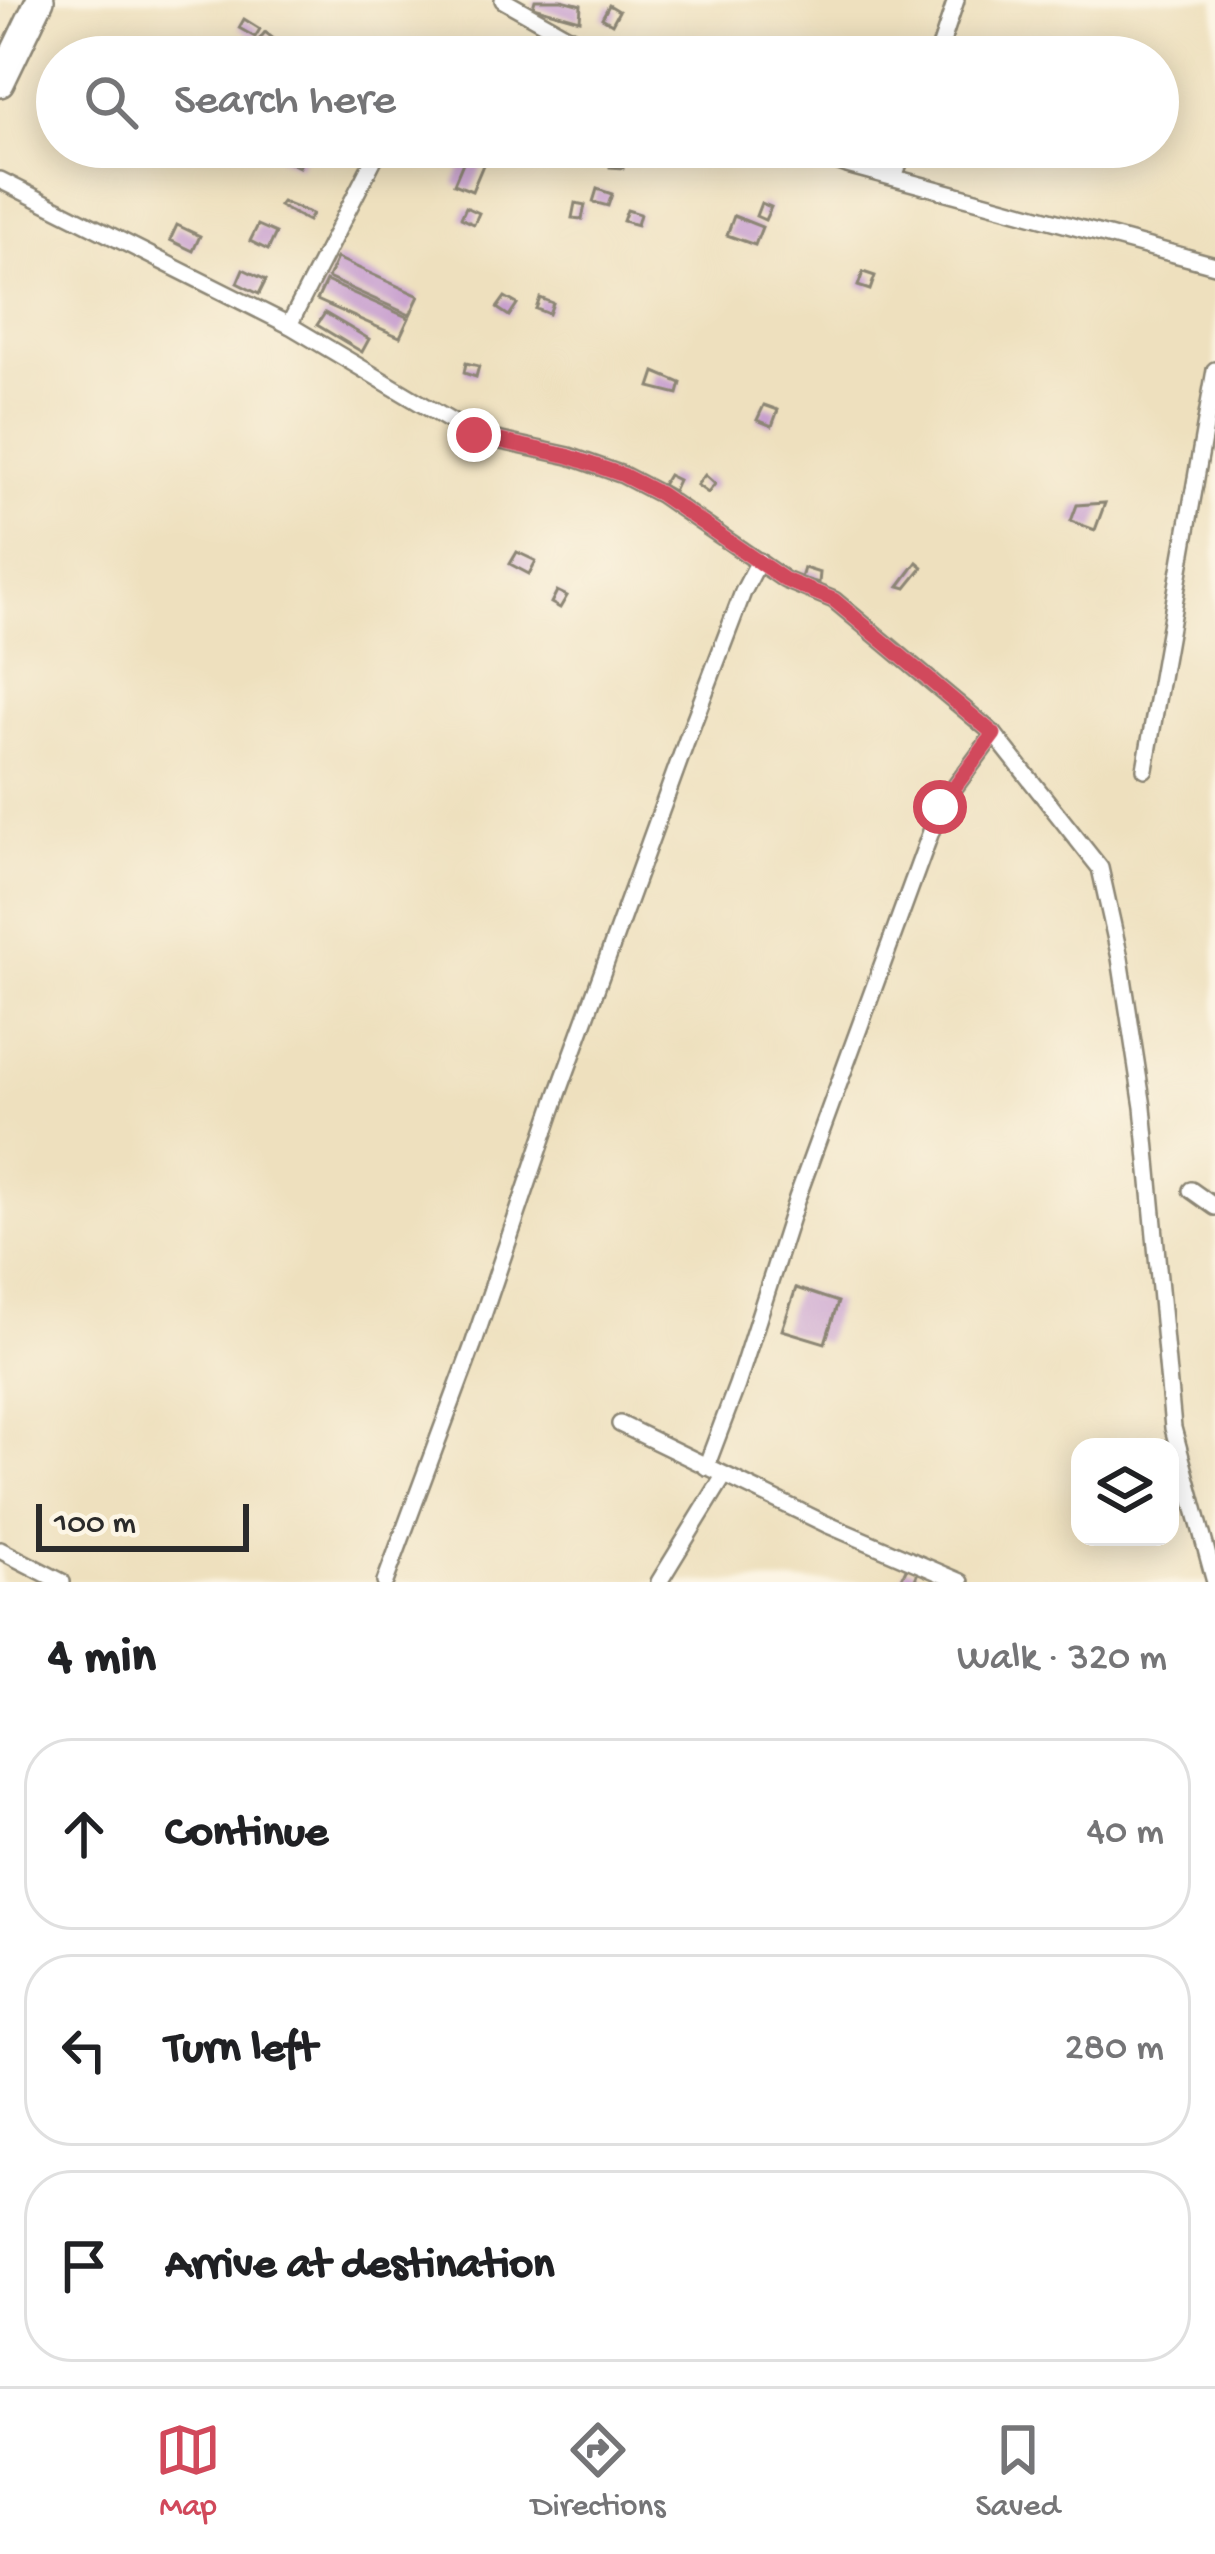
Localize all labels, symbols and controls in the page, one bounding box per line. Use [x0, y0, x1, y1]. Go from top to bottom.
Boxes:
search box [36, 36, 1179, 168]
icon: search [78, 69, 144, 135]
text: Search here [174, 76, 396, 129]
route end [447, 408, 501, 462]
route start [913, 780, 967, 834]
map controls [1071, 1438, 1179, 1546]
button: layers [1071, 1438, 1179, 1546]
scale bar [36, 1498, 249, 1551]
text: 100 m [54, 1506, 136, 1544]
text: 4 min [48, 1630, 156, 1690]
text: Walk · 320 m [957, 1637, 1167, 1683]
icon: ahead [51, 1801, 117, 1867]
text: Continue [165, 1808, 328, 1861]
text: 40 m [1086, 1811, 1164, 1857]
icon: left [51, 2017, 117, 2083]
text: Turn left [165, 2024, 317, 2077]
text: 280 m [1064, 2027, 1164, 2073]
icon: arrive [51, 2233, 117, 2299]
text: Arrive at destination [165, 2240, 554, 2293]
tab: Map [155, 2417, 221, 2527]
tab: Directions [531, 2417, 665, 2527]
tab: Saved [975, 2417, 1060, 2527]

